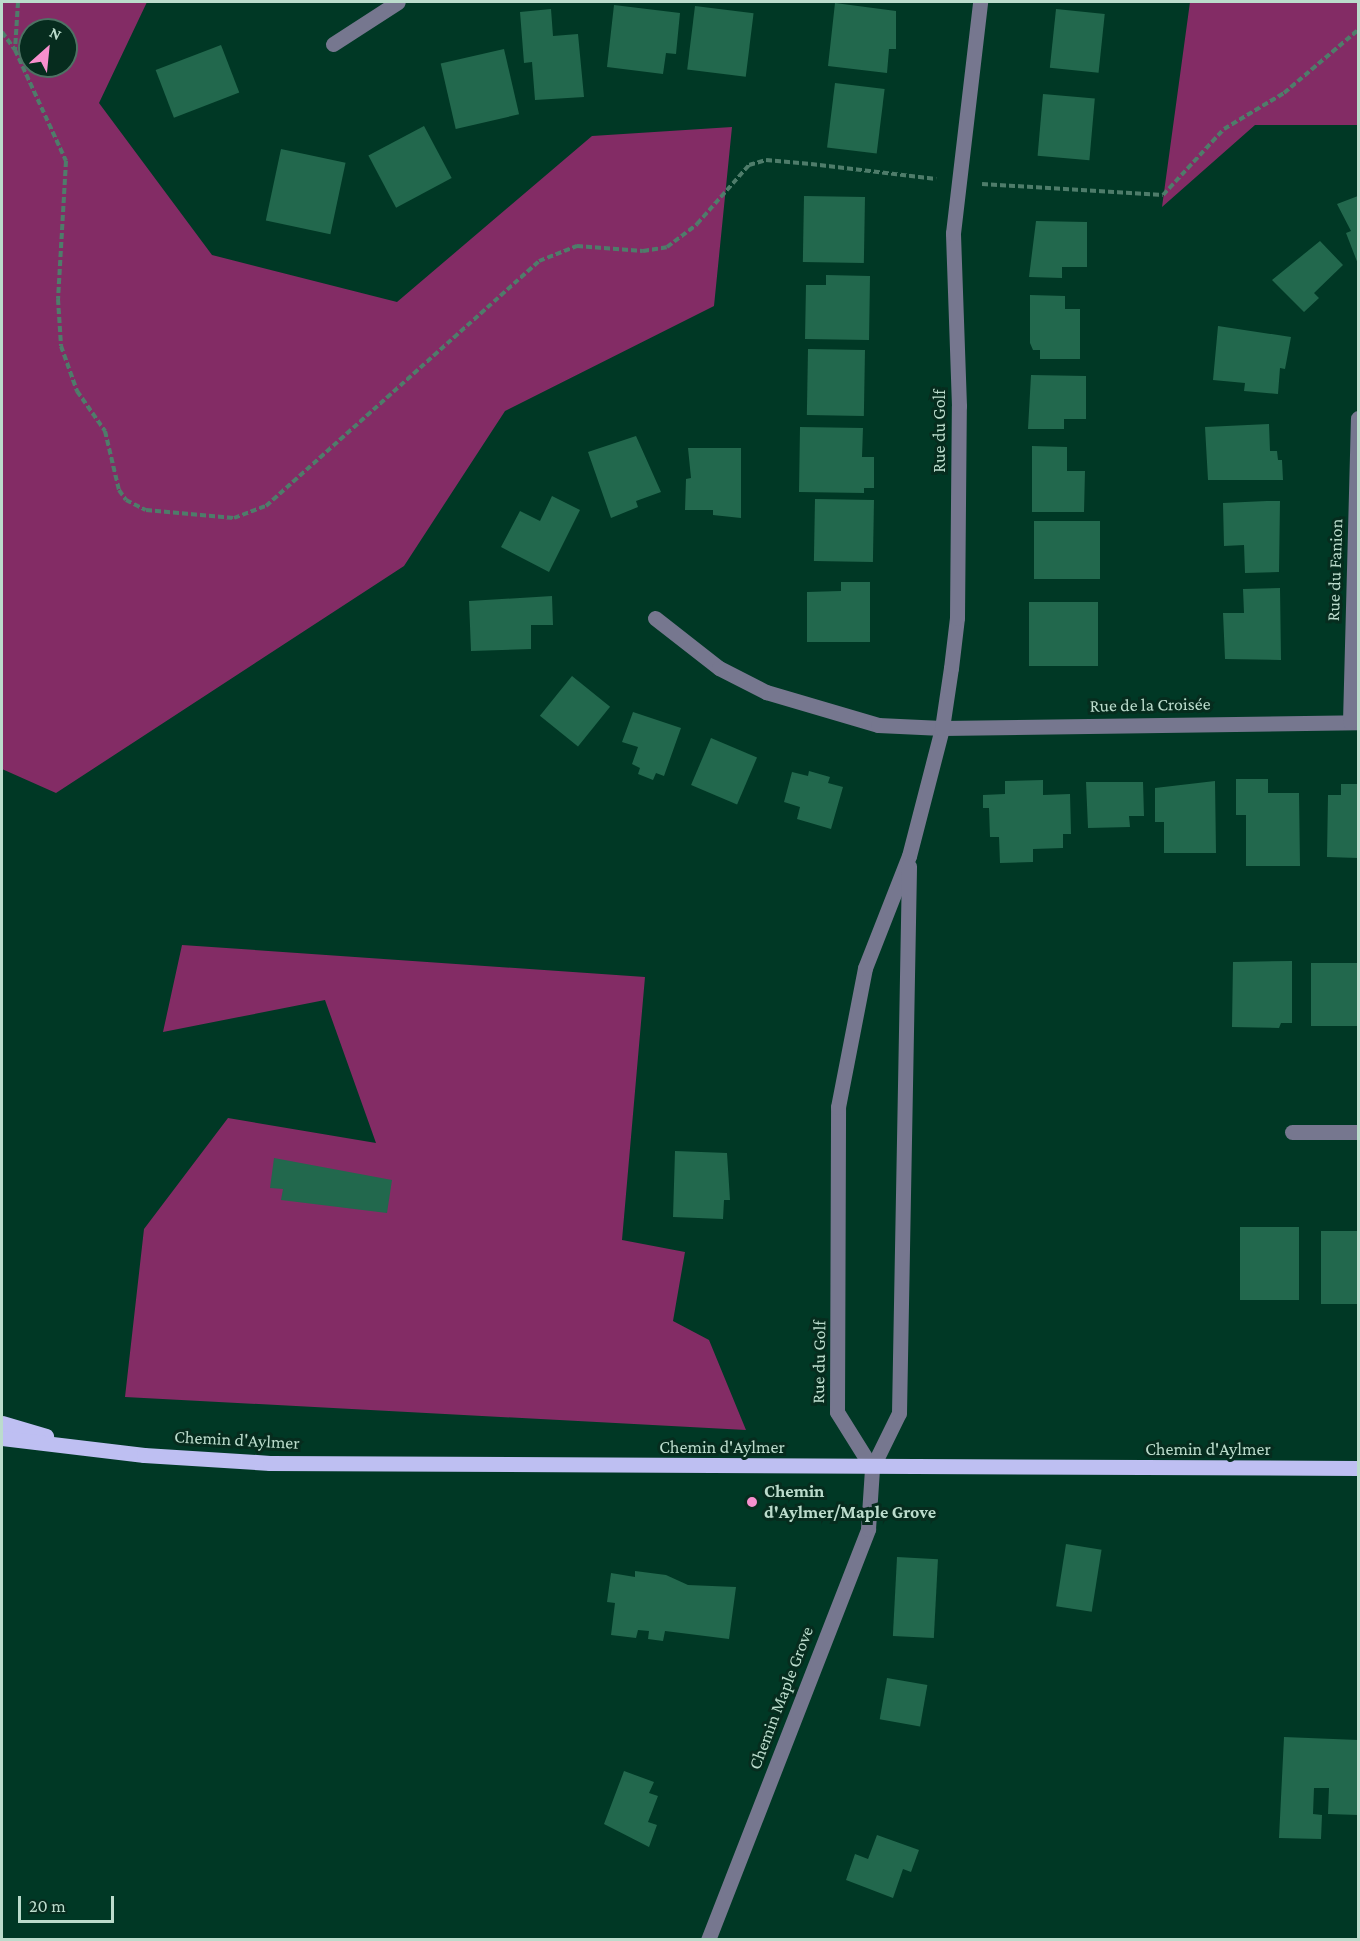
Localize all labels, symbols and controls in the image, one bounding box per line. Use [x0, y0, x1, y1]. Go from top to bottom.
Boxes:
north arrow [18, 18, 78, 78]
text: N [47, 23, 64, 43]
street label: Rue du Golf [928, 389, 950, 473]
street label: Rue du Fanion [1322, 518, 1348, 622]
street label: Rue de la Croisée [1089, 693, 1211, 717]
street label: Rue du Golf [807, 1320, 831, 1404]
street label: Chemin d'Aylmer [174, 1426, 300, 1454]
street label: Chemin d'Aylmer [659, 1436, 785, 1458]
street label: Chemin d'Aylmer [1145, 1438, 1271, 1460]
place label: Chemin d'Aylmer/Maple Grove [764, 1481, 936, 1524]
marker: Chemin d'Aylmer/Maple Grove [745, 1495, 759, 1509]
street label: Chemin Maple Grove [744, 1623, 818, 1773]
scale bar [21, 1884, 117, 1922]
text: 20 m [29, 1896, 66, 1916]

